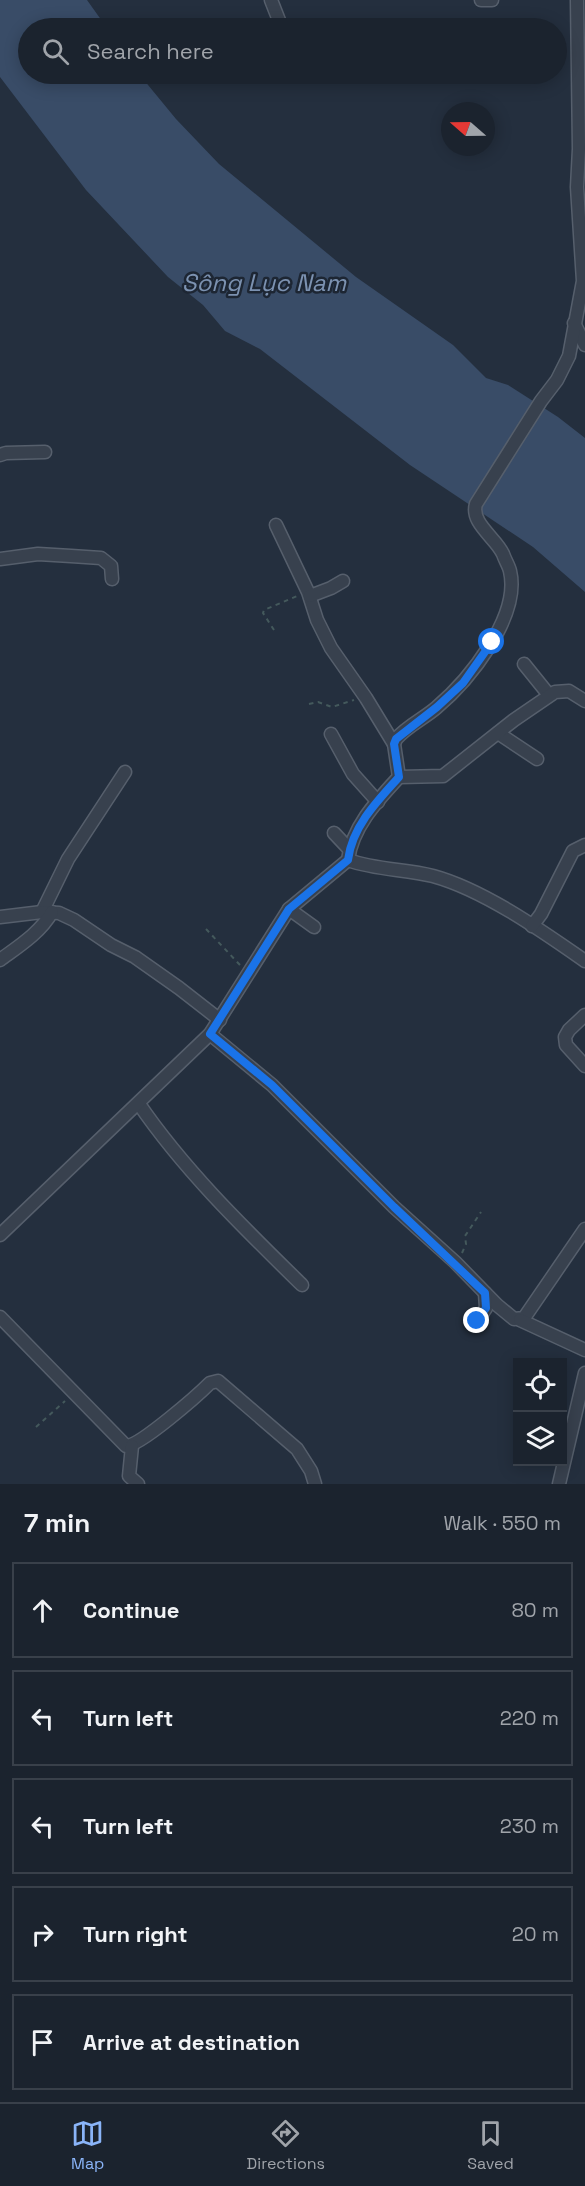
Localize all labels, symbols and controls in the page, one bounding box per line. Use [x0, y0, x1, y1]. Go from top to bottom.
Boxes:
search box [18, 18, 567, 84]
icon: search [39, 35, 72, 68]
text: Search here [87, 37, 214, 65]
north arrow [441, 102, 495, 156]
water label: Sông Lục Nam [182, 267, 348, 298]
route start [478, 628, 504, 654]
route end [463, 1307, 489, 1333]
map controls [513, 1358, 567, 1466]
button: locate [513, 1358, 567, 1412]
button: layers [513, 1412, 567, 1466]
text: 7 min [24, 1506, 90, 1540]
text: Walk · 550 m [443, 1510, 561, 1536]
icon: ahead [26, 1594, 59, 1627]
text: Continue [83, 1596, 179, 1624]
text: 80 m [511, 1597, 559, 1623]
icon: left [26, 1702, 59, 1735]
text: Turn left [83, 1704, 173, 1732]
text: 220 m [500, 1705, 559, 1731]
icon: left [26, 1810, 59, 1843]
text: Turn left [83, 1812, 173, 1840]
text: 230 m [500, 1813, 559, 1839]
icon: right [26, 1918, 59, 1951]
text: Turn right [83, 1920, 188, 1948]
text: 20 m [512, 1921, 559, 1947]
icon: arrive [26, 2026, 59, 2059]
text: Arrive at destination [83, 2028, 300, 2056]
tab: Map [71, 2117, 104, 2174]
tab: Directions [247, 2117, 325, 2174]
tab: Saved [467, 2117, 514, 2174]

